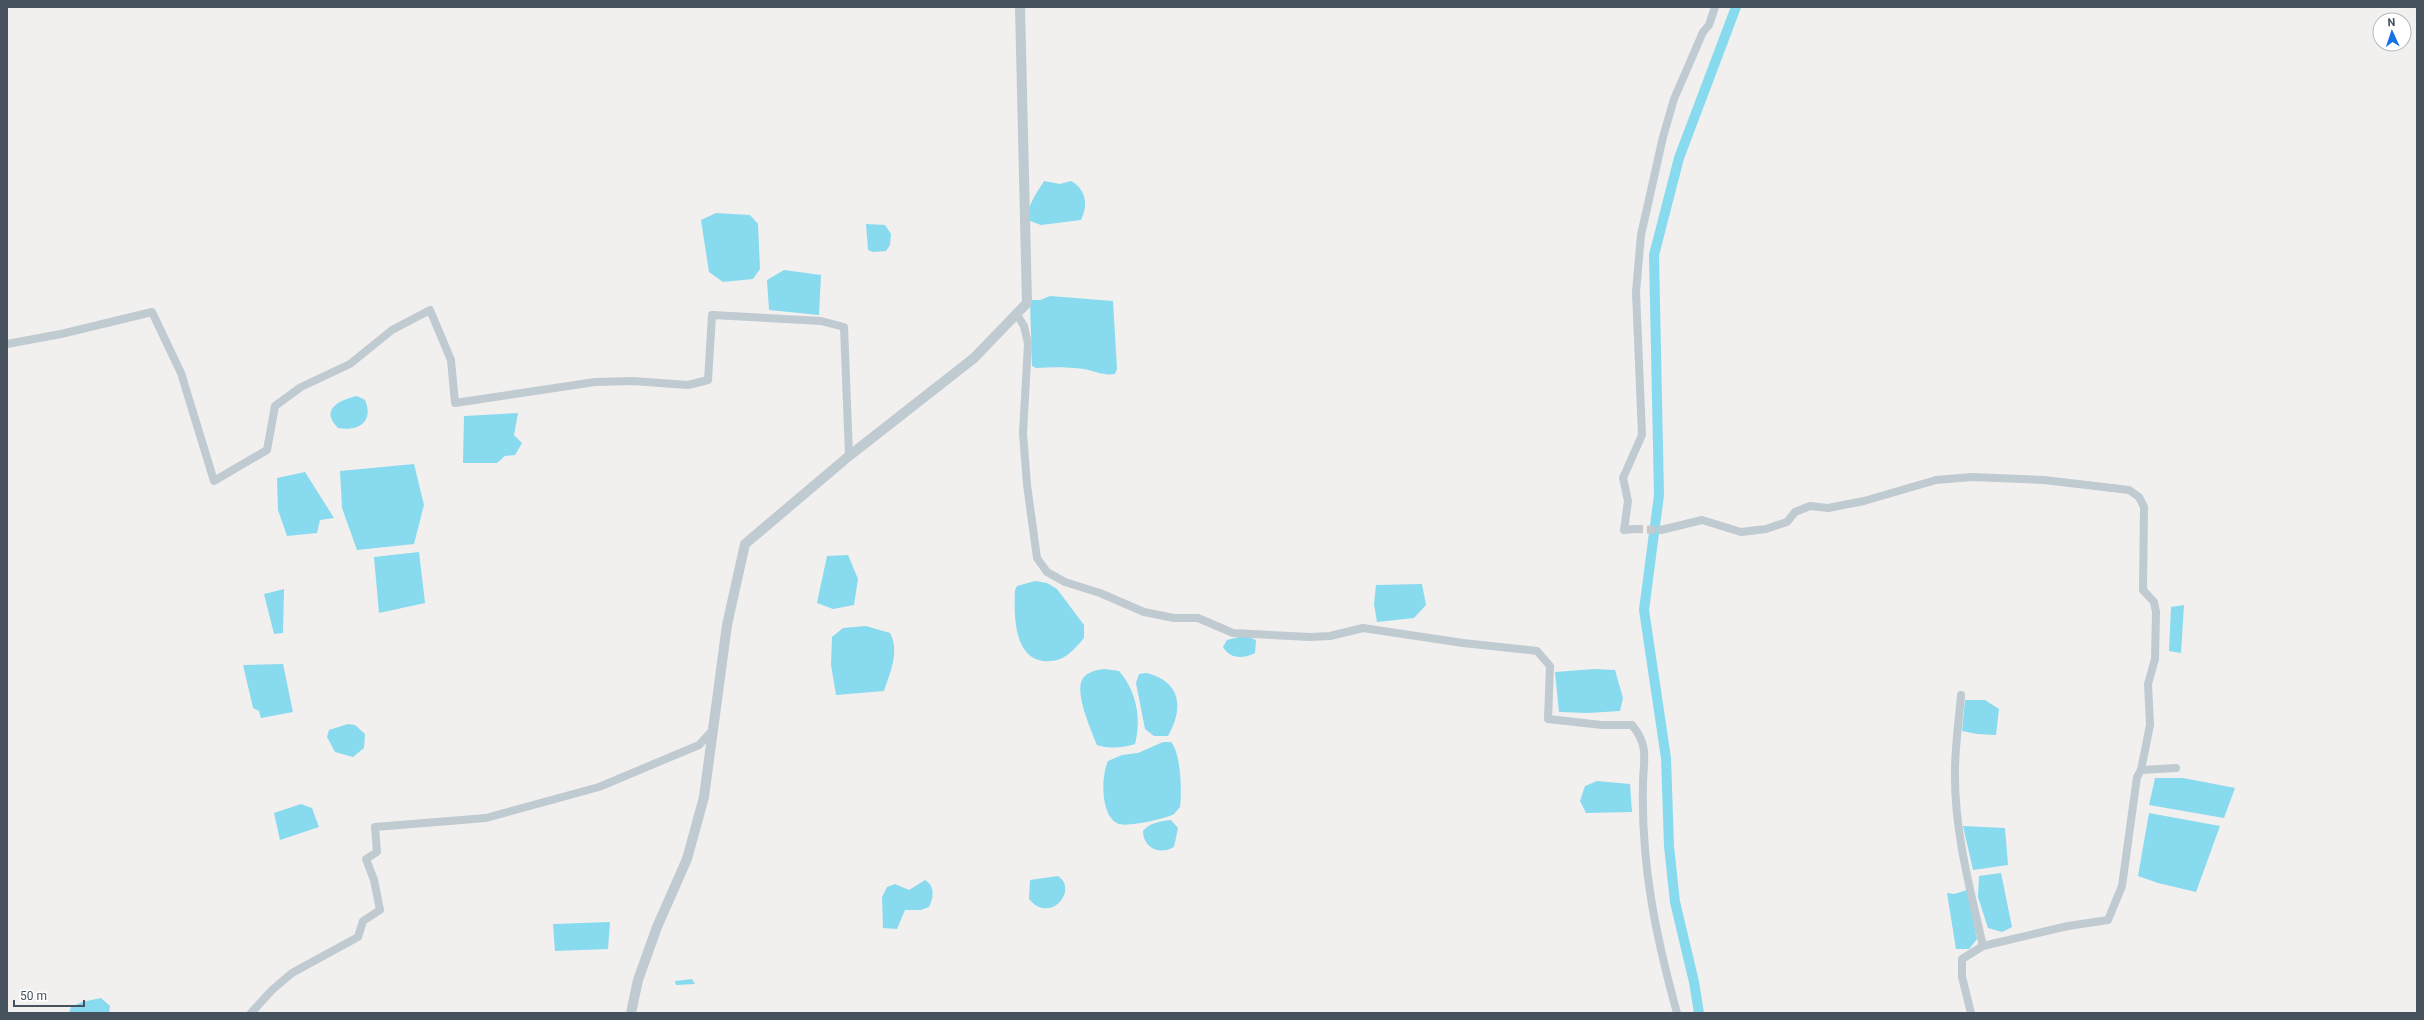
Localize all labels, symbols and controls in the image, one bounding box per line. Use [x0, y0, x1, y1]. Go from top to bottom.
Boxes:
north arrow [2372, 12, 2412, 52]
text: N [2387, 16, 2396, 29]
scale bar [14, 982, 84, 1008]
text: 50 m [20, 989, 47, 1003]

